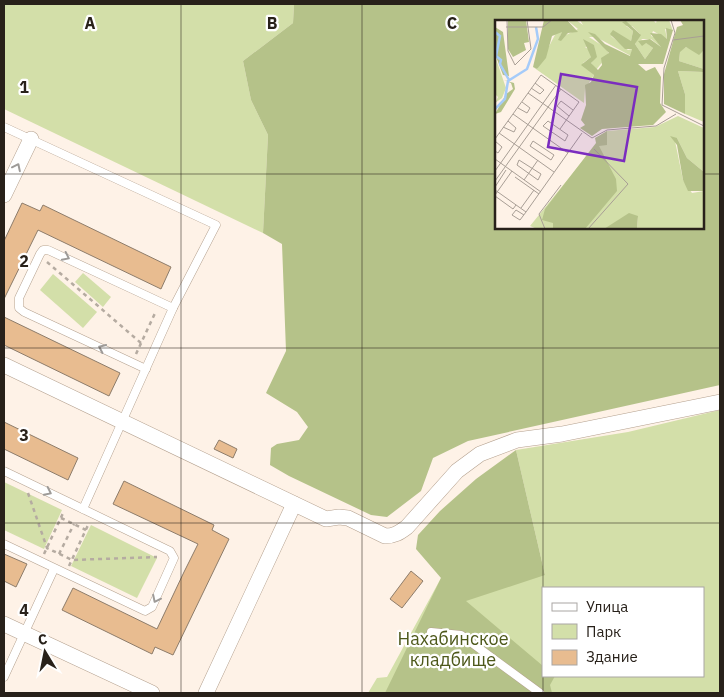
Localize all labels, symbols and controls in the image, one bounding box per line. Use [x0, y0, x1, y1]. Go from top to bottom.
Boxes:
text: A [85, 13, 96, 33]
text: B [267, 13, 278, 33]
text: C [447, 13, 457, 33]
inset map [495, 20, 704, 229]
text: 1 [19, 77, 29, 97]
one-way arrow [11, 163, 21, 172]
text: 2 [19, 251, 29, 271]
one-way arrow [61, 251, 70, 261]
one-way arrow [98, 344, 107, 354]
text: 3 [19, 425, 29, 445]
one-way arrow [43, 486, 52, 496]
legend [542, 587, 704, 677]
one-way arrow [152, 594, 162, 603]
text: Улица [586, 597, 628, 616]
text: 4 [19, 600, 29, 620]
text: Парк [586, 622, 621, 641]
north arrow [20, 627, 70, 677]
park label: Нахабинское кладбище [397, 627, 509, 671]
text: С [37, 630, 49, 649]
text: Здание [586, 647, 638, 666]

